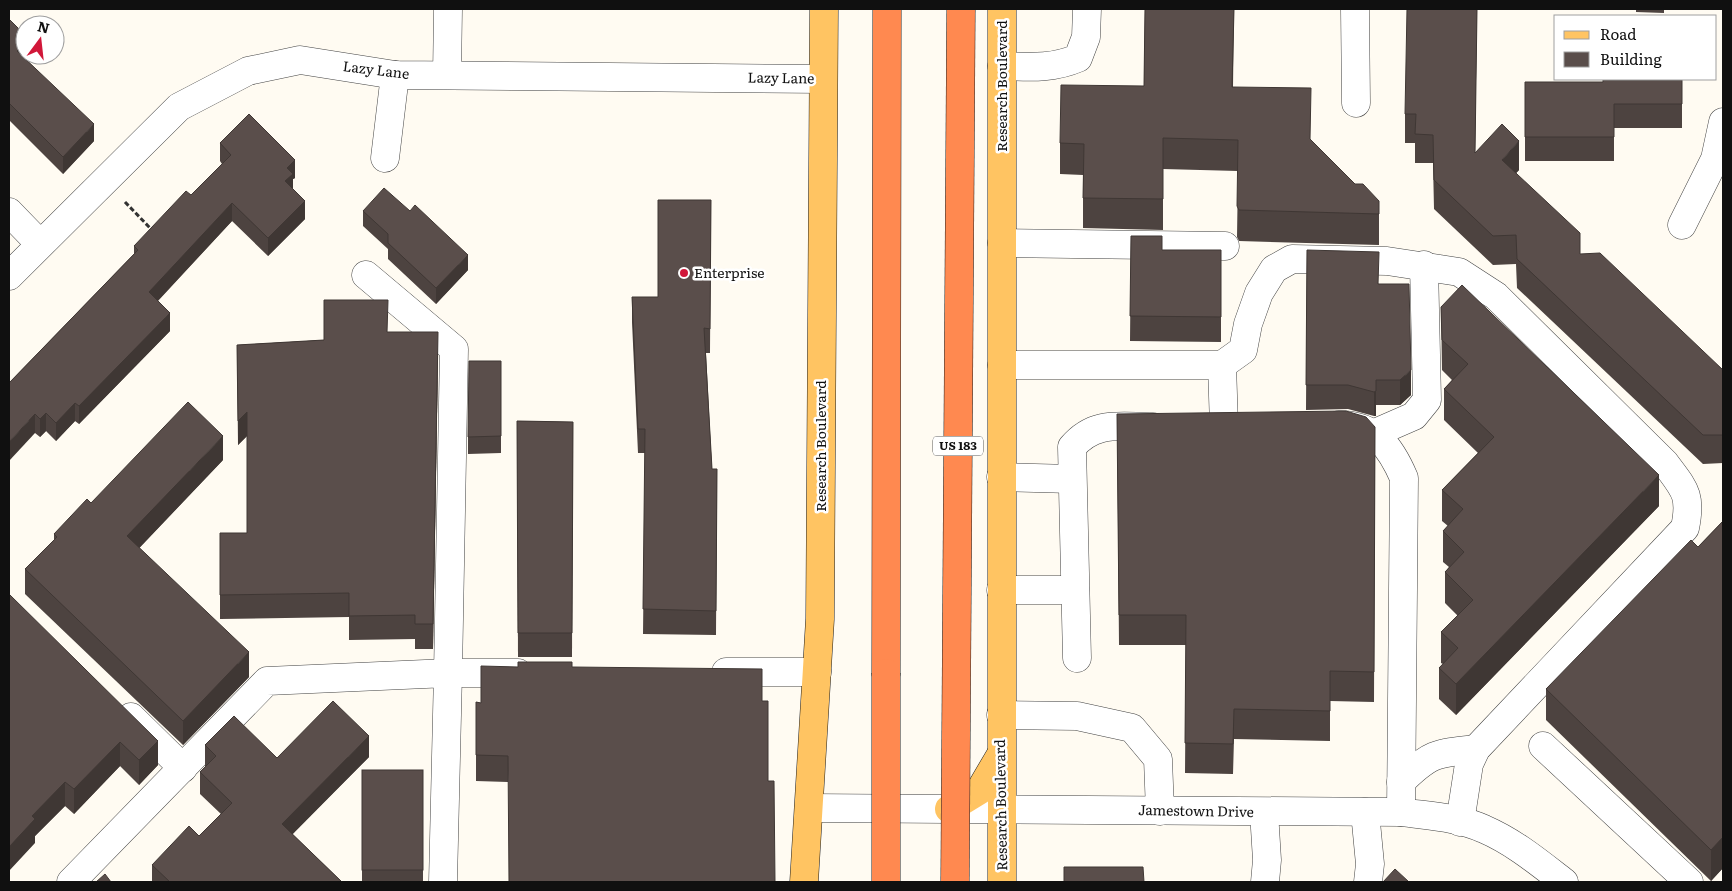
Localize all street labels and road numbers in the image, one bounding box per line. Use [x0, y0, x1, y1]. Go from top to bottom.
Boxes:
street label: Research Boulevard [991, 20, 1011, 152]
street label: Lazy Lane [342, 55, 411, 83]
street label: Lazy Lane [747, 66, 815, 88]
street label: Research Boulevard [810, 380, 830, 512]
road number: US 183 [933, 436, 983, 456]
street label: Research Boulevard [989, 739, 1011, 871]
street label: Jamestown Drive [1138, 799, 1254, 821]

